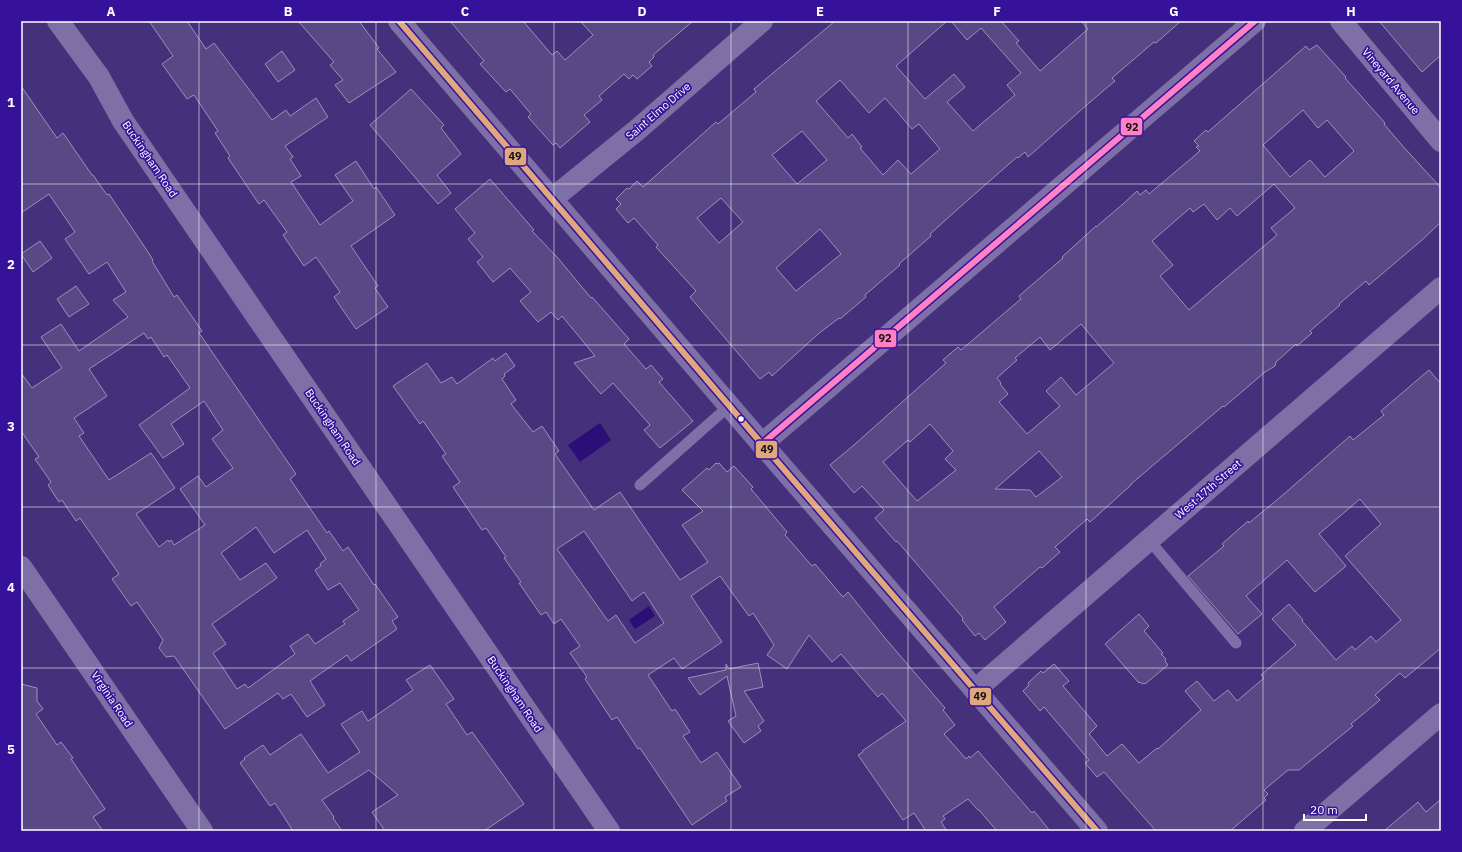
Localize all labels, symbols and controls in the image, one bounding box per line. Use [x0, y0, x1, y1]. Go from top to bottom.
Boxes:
text: A [107, 3, 116, 20]
text: B [284, 3, 293, 20]
text: C [461, 3, 470, 20]
text: D [637, 3, 647, 20]
text: E [816, 3, 824, 20]
text: F [993, 3, 1001, 20]
text: G [1169, 3, 1179, 20]
text: H [1346, 3, 1356, 20]
street label: Vineyard Avenue [1359, 45, 1423, 117]
street label: Saint Elmo Drive [623, 79, 693, 143]
text: 1 [7, 94, 15, 111]
line badge: 92 [1120, 117, 1143, 136]
street label: Buckingham Road [119, 118, 181, 200]
text: 92 [1125, 120, 1139, 134]
line badge: 49 [504, 147, 527, 166]
text: 49 [508, 149, 522, 163]
text: 2 [7, 256, 15, 273]
line badge: 92 [874, 329, 897, 348]
text: 92 [878, 331, 892, 345]
street label: Buckingham Road [302, 386, 364, 468]
unlabelled marker [736, 414, 746, 424]
text: 3 [7, 418, 15, 435]
line badge: 49 [755, 440, 778, 459]
text: 49 [760, 442, 774, 456]
street label: West 17th Street [1172, 456, 1244, 522]
text: 4 [7, 579, 15, 596]
street label: Buckingham Road [484, 653, 546, 735]
street label: Virginia Road [88, 668, 136, 730]
line badge: 49 [969, 687, 992, 706]
text: 49 [973, 689, 987, 703]
text: 5 [7, 741, 15, 758]
scale bar [1304, 796, 1366, 822]
text: 20 m [1310, 802, 1338, 817]

